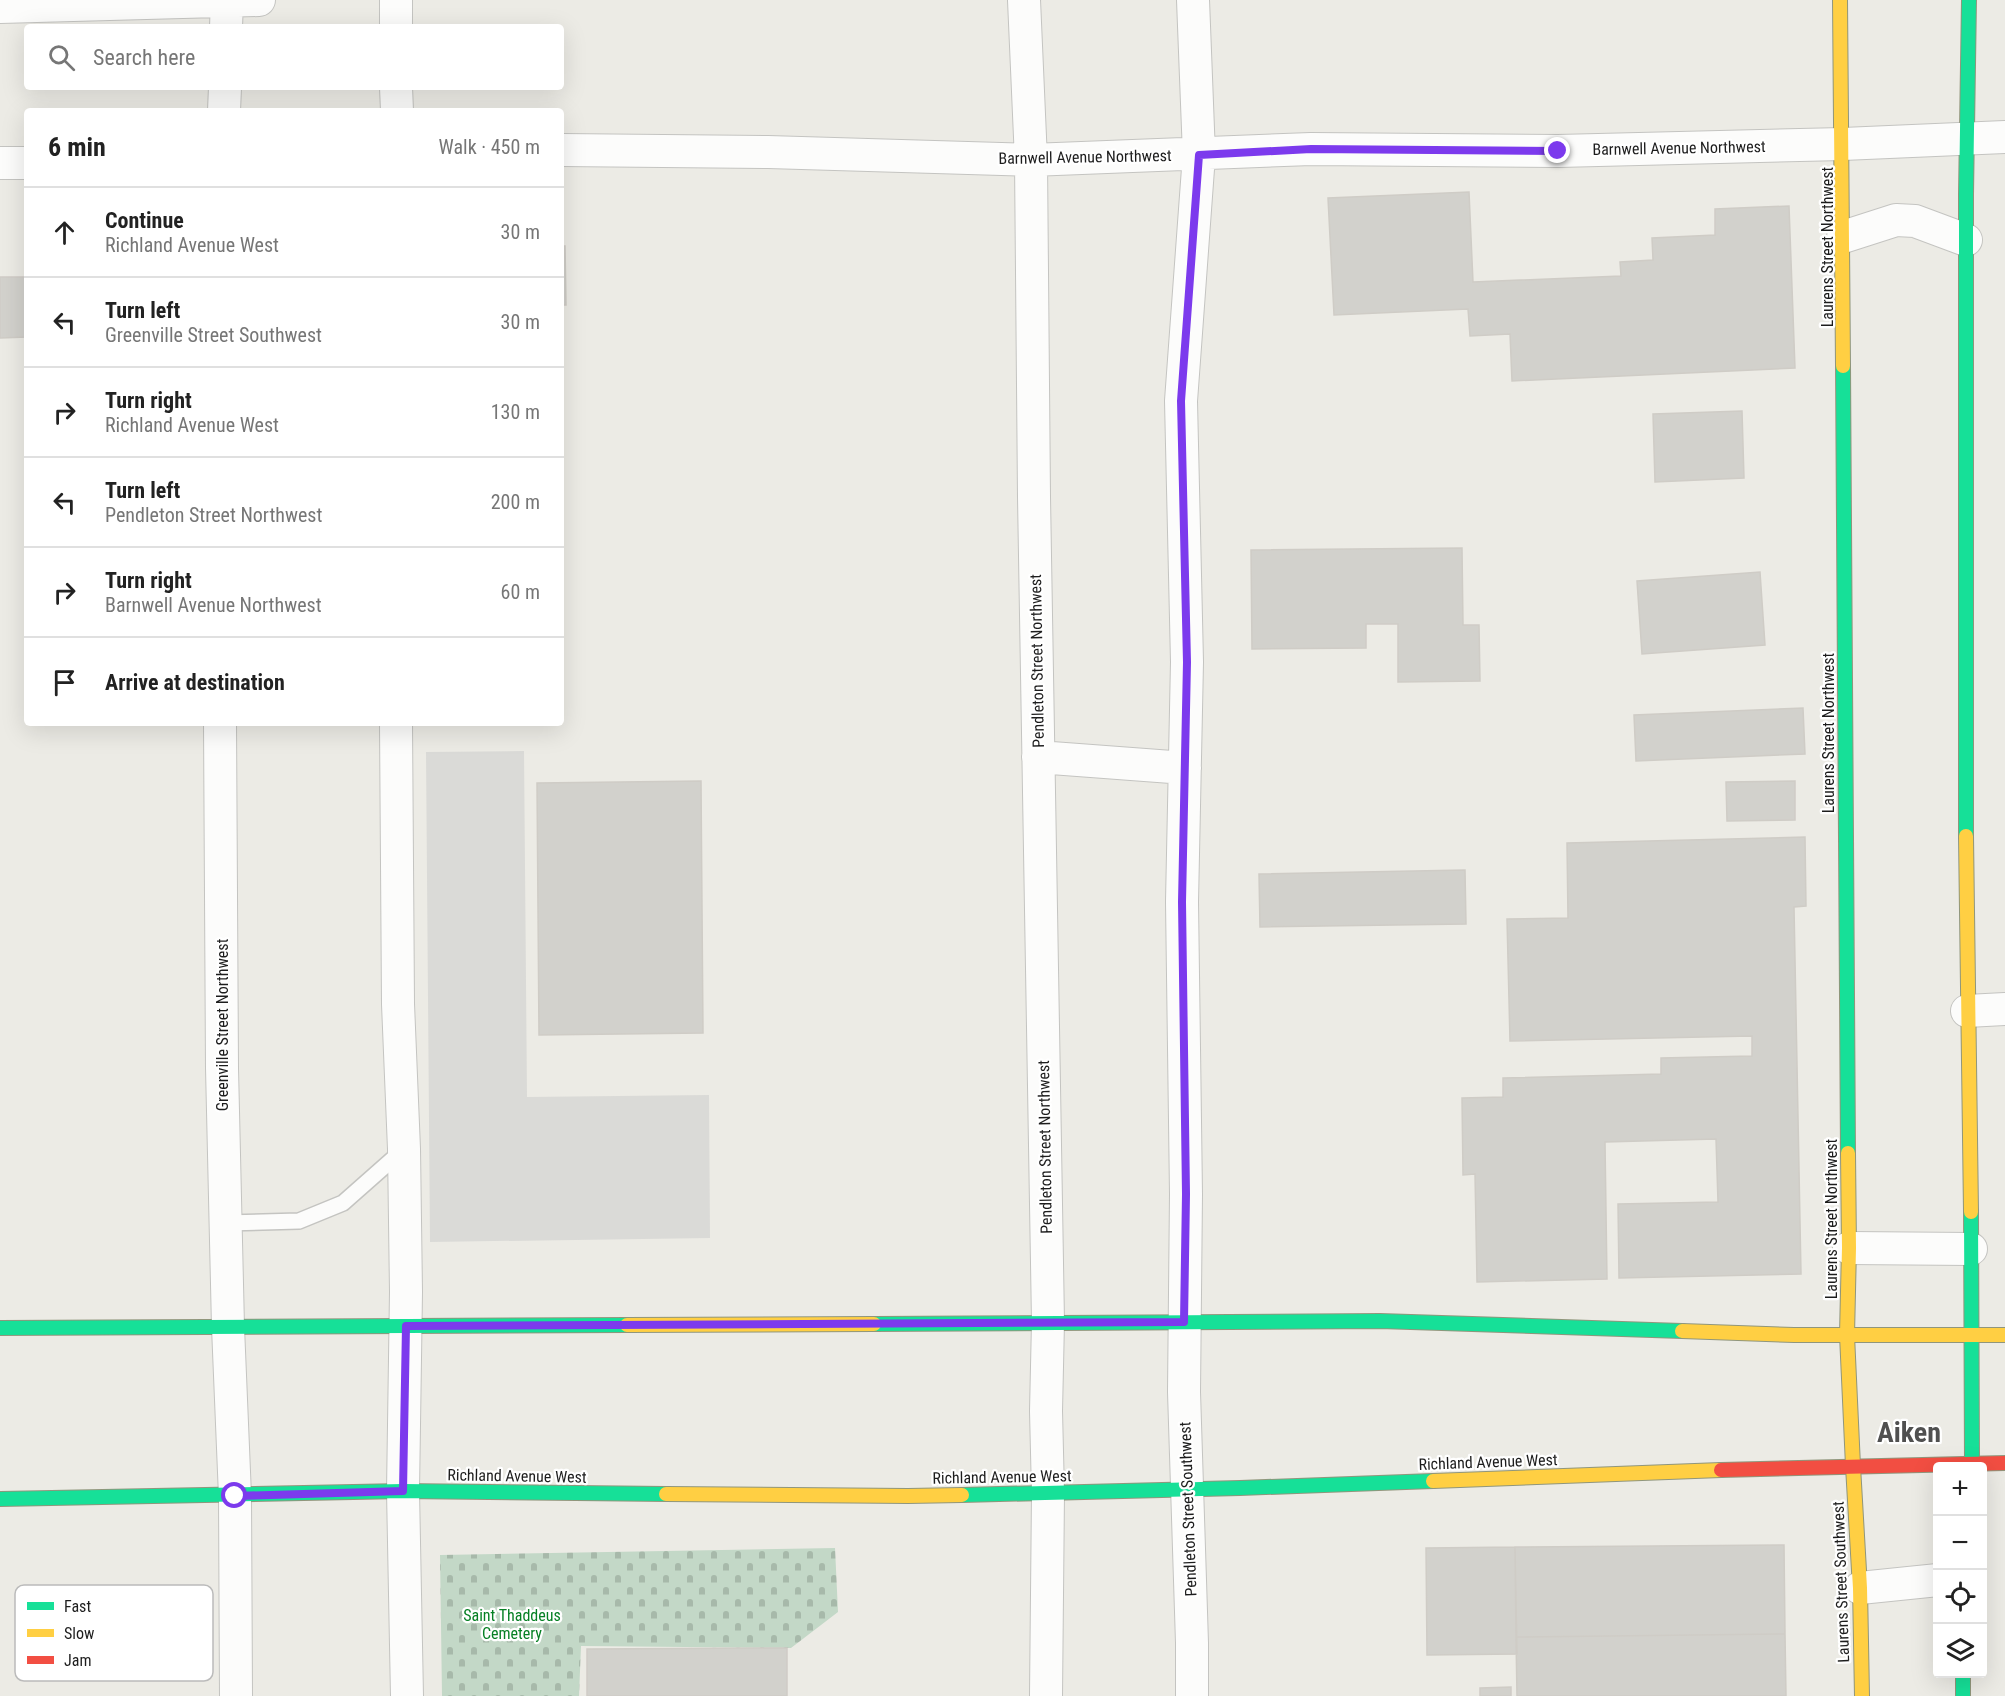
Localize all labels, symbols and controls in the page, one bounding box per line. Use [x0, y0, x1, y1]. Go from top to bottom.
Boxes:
search box [24, 24, 564, 90]
icon: search [45, 41, 78, 74]
text: Search here [93, 45, 195, 70]
text: 6 min [48, 132, 106, 162]
text: Walk · 450 m [439, 135, 540, 159]
route end [1544, 137, 1570, 163]
street label: Barnwell Avenue Northwest [1592, 137, 1766, 159]
street label: Barnwell Avenue Northwest [998, 146, 1172, 168]
street label: Laurens Street Northwest [1818, 166, 1837, 327]
text: Continue [105, 208, 184, 233]
icon: ahead [48, 216, 81, 249]
text: 30 m [501, 220, 540, 244]
text: Richland Avenue West [105, 233, 279, 257]
text: Turn left [105, 298, 180, 323]
icon: left [48, 306, 81, 339]
text: 30 m [501, 310, 540, 334]
text: Greenville Street Southwest [105, 323, 322, 347]
text: Turn right [105, 388, 192, 413]
icon: right [48, 396, 81, 429]
text: 130 m [491, 400, 540, 424]
text: Richland Avenue West [105, 413, 279, 437]
text: Turn left [105, 478, 180, 503]
icon: left [48, 486, 81, 519]
text: 200 m [491, 490, 540, 514]
text: Pendleton Street Northwest [105, 503, 322, 527]
text: Turn right [105, 568, 192, 593]
street label: Pendleton Street Northwest [1026, 574, 1048, 748]
icon: right [48, 576, 81, 609]
text: 60 m [501, 580, 540, 604]
text: Barnwell Avenue Northwest [105, 593, 322, 617]
street label: Laurens Street Northwest [1819, 652, 1838, 813]
icon: arrive [48, 666, 81, 699]
text: Arrive at destination [105, 670, 285, 695]
street label: Greenville Street Northwest [213, 938, 232, 1111]
street label: Pendleton Street Northwest [1034, 1060, 1056, 1234]
street label: Laurens Street Northwest [1822, 1138, 1841, 1299]
district label: Aiken [1877, 1416, 1941, 1449]
street label: Pendleton Street Southwest [1175, 1421, 1201, 1597]
street label: Richland Avenue West [1418, 1450, 1558, 1474]
map controls [1933, 1462, 1987, 1678]
button: + [1933, 1462, 1987, 1516]
street label: Richland Avenue West [447, 1465, 587, 1487]
street label: Richland Avenue West [932, 1466, 1072, 1488]
route start [221, 1482, 247, 1508]
street label: Laurens Street Southwest [1829, 1501, 1853, 1663]
button: − [1933, 1516, 1987, 1570]
button: locate [1933, 1570, 1987, 1624]
legend [15, 1585, 213, 1681]
text: Fast [64, 1597, 91, 1616]
park label: Saint Thaddeus Cemetery [463, 1606, 561, 1643]
text: Slow [64, 1624, 94, 1643]
button: layers [1933, 1624, 1987, 1678]
text: Jam [64, 1651, 91, 1670]

